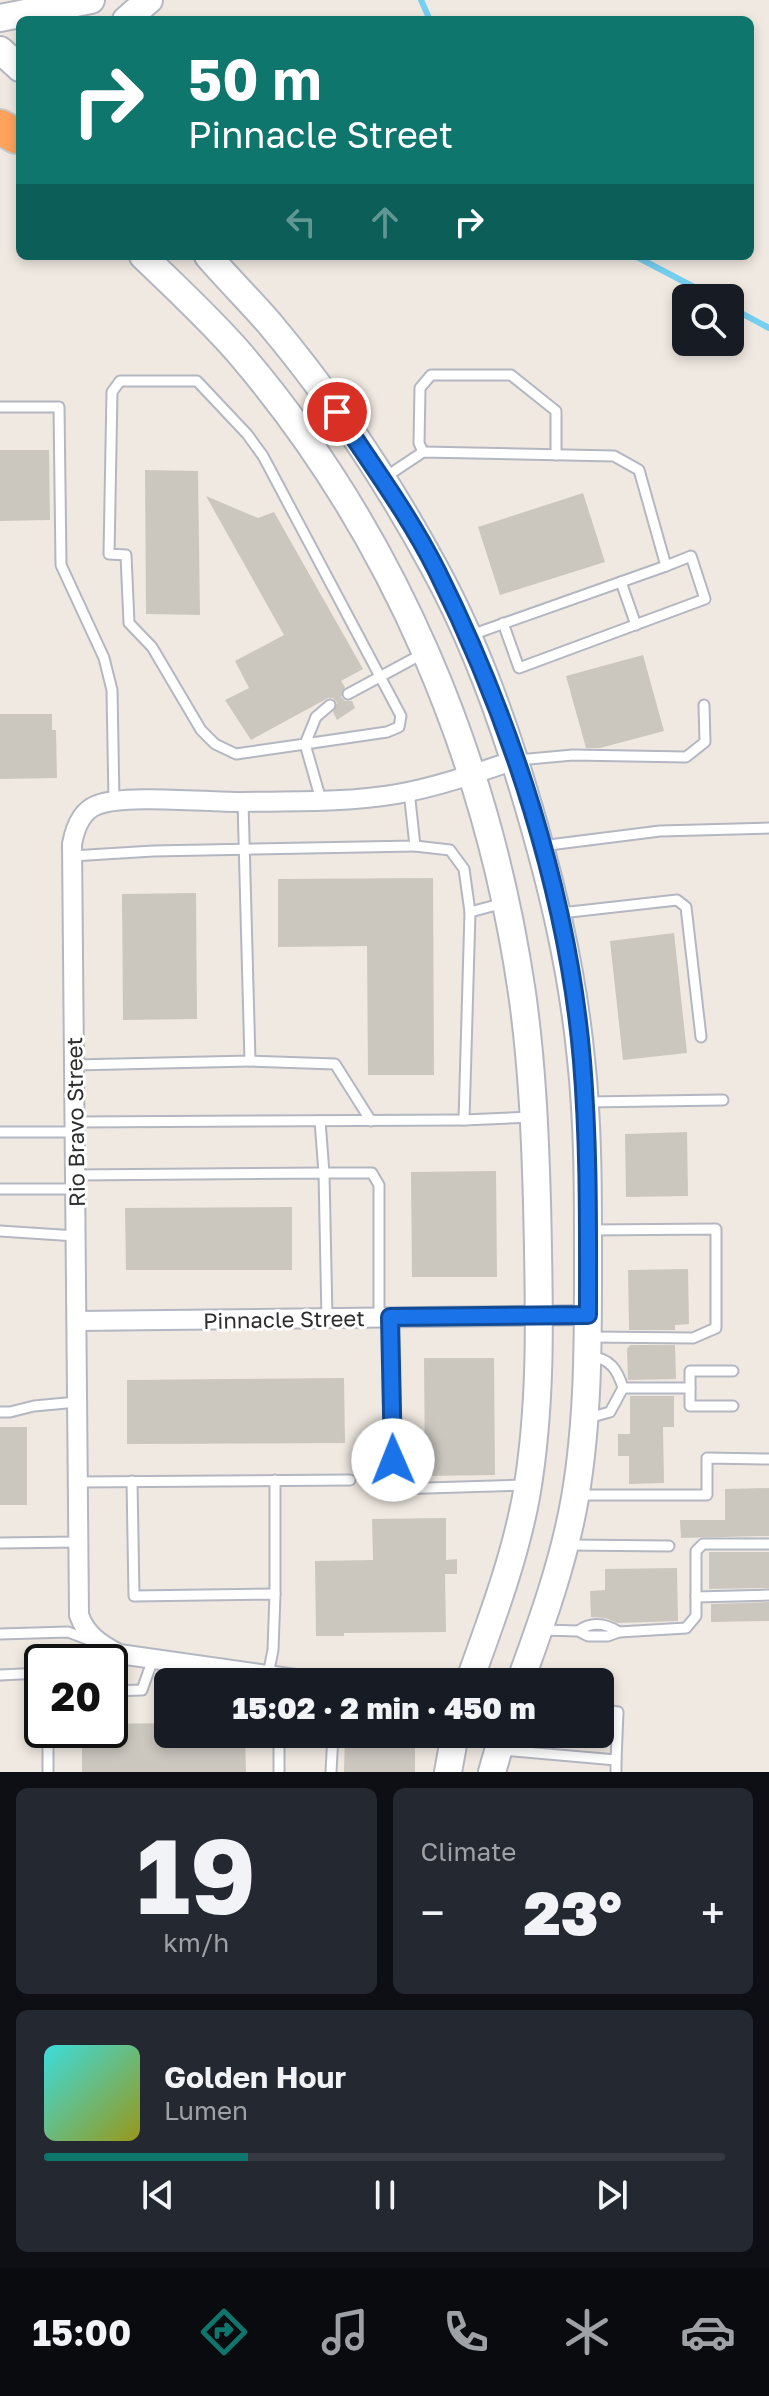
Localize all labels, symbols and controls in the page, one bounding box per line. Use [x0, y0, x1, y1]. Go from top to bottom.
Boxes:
text: 50 m [188, 45, 322, 112]
icon: right [56, 48, 160, 152]
text: Pinnacle Street [188, 113, 453, 156]
icon: left [279, 200, 323, 244]
icon: ahead [363, 200, 407, 244]
icon: right [447, 200, 491, 244]
map controls [672, 284, 744, 356]
button: search [672, 284, 744, 356]
pin [303, 378, 371, 446]
icon: arrive [315, 390, 359, 434]
street label: Rio Bravo Street [60, 1037, 90, 1207]
street label: Pinnacle Street [203, 1304, 365, 1334]
position arrow [351, 1418, 435, 1502]
speed limit sign: 20 [24, 1644, 128, 1748]
text: 15:02 · 2 min · 450 m [232, 1690, 536, 1726]
text: 19 [136, 1812, 256, 1937]
text: Climate [421, 1836, 516, 1867]
text: 23° [524, 1876, 622, 1948]
text: − [421, 1886, 445, 1939]
text: + [701, 1886, 725, 1939]
text: km/h [163, 1927, 229, 1958]
text: Golden Hour [164, 2059, 346, 2095]
text: Lumen [164, 2095, 248, 2126]
icon: previous [136, 2173, 180, 2217]
icon: pause [363, 2173, 407, 2217]
icon: next [590, 2173, 634, 2217]
icon: directions [196, 2304, 252, 2360]
icon: music [317, 2304, 373, 2360]
icon: phone [438, 2304, 494, 2360]
icon: climate [559, 2304, 615, 2360]
icon: car [680, 2304, 736, 2360]
text: 15:00 [33, 2311, 131, 2354]

